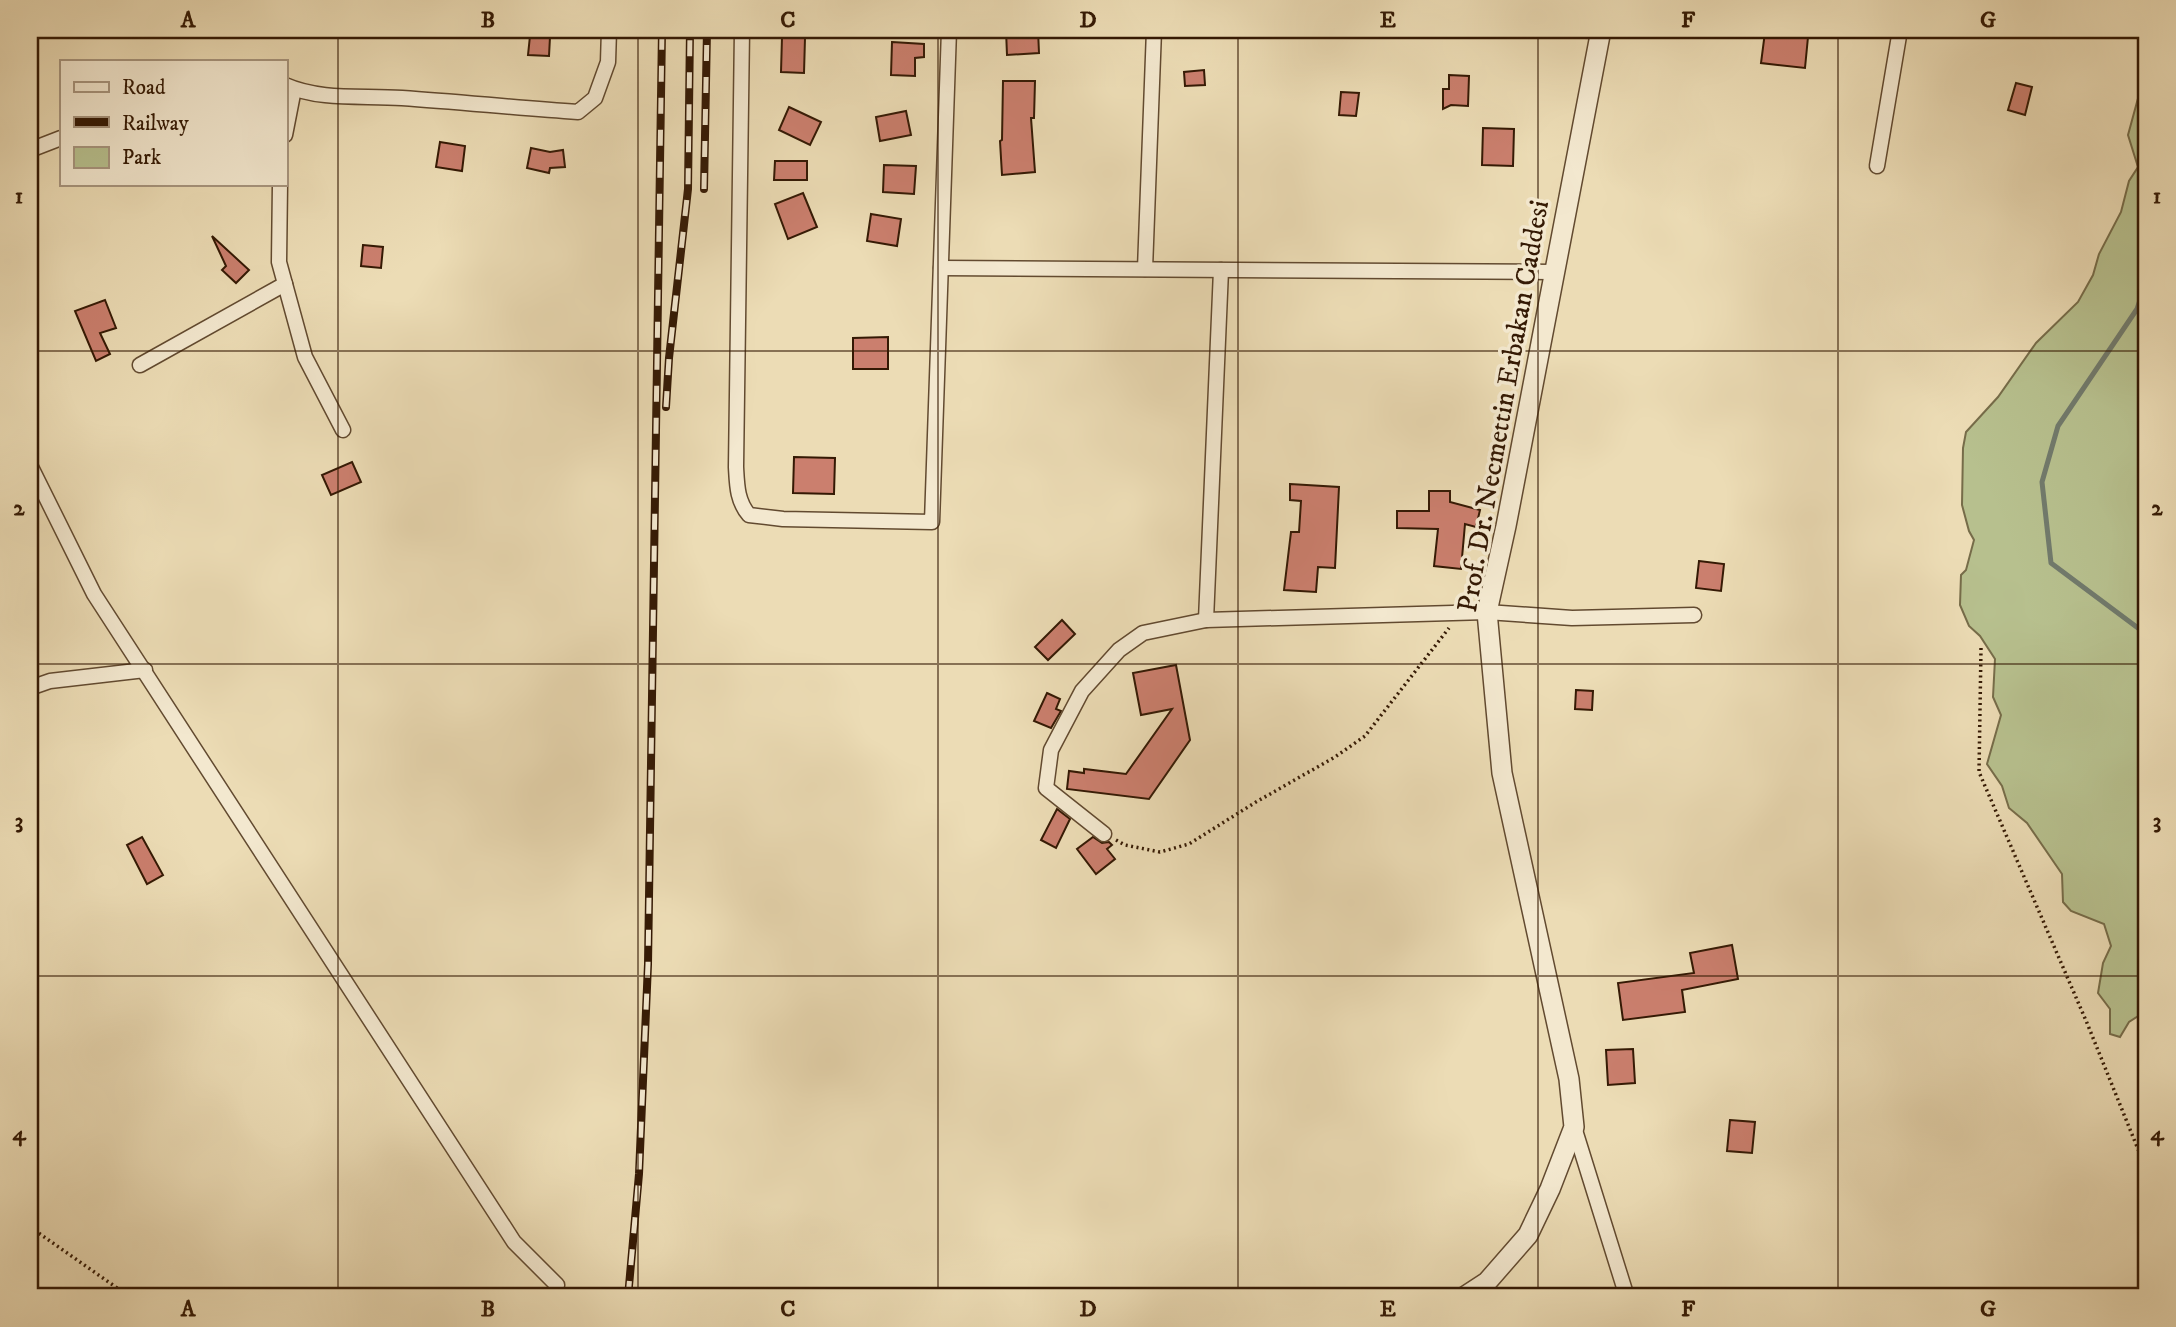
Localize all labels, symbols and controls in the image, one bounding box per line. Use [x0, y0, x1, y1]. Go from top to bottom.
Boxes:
text: A [180, 6, 197, 35]
text: B [481, 6, 495, 35]
text: C [780, 6, 796, 35]
text: D [1079, 6, 1097, 35]
text: E [1380, 6, 1396, 35]
text: F [1681, 6, 1696, 35]
text: G [1980, 6, 1996, 35]
legend [60, 60, 287, 186]
text: Road [122, 75, 166, 101]
text: Railway [122, 111, 190, 137]
text: Park [122, 145, 162, 171]
text: 1 [15, 182, 23, 211]
text: 1 [2153, 182, 2161, 211]
street label: Prof. Dr. Necmettin Erbakan Caddesi [1450, 197, 1557, 615]
text: 2 [13, 494, 25, 523]
text: 2 [2151, 494, 2163, 523]
text: 3 [15, 807, 23, 836]
text: 3 [2153, 807, 2161, 836]
text: 4 [12, 1119, 27, 1148]
text: 4 [2150, 1119, 2165, 1148]
text: A [180, 1295, 197, 1324]
text: B [481, 1295, 495, 1324]
text: C [780, 1295, 796, 1324]
text: D [1079, 1295, 1097, 1324]
text: E [1380, 1295, 1396, 1324]
text: F [1681, 1295, 1696, 1324]
text: G [1980, 1295, 1996, 1324]

